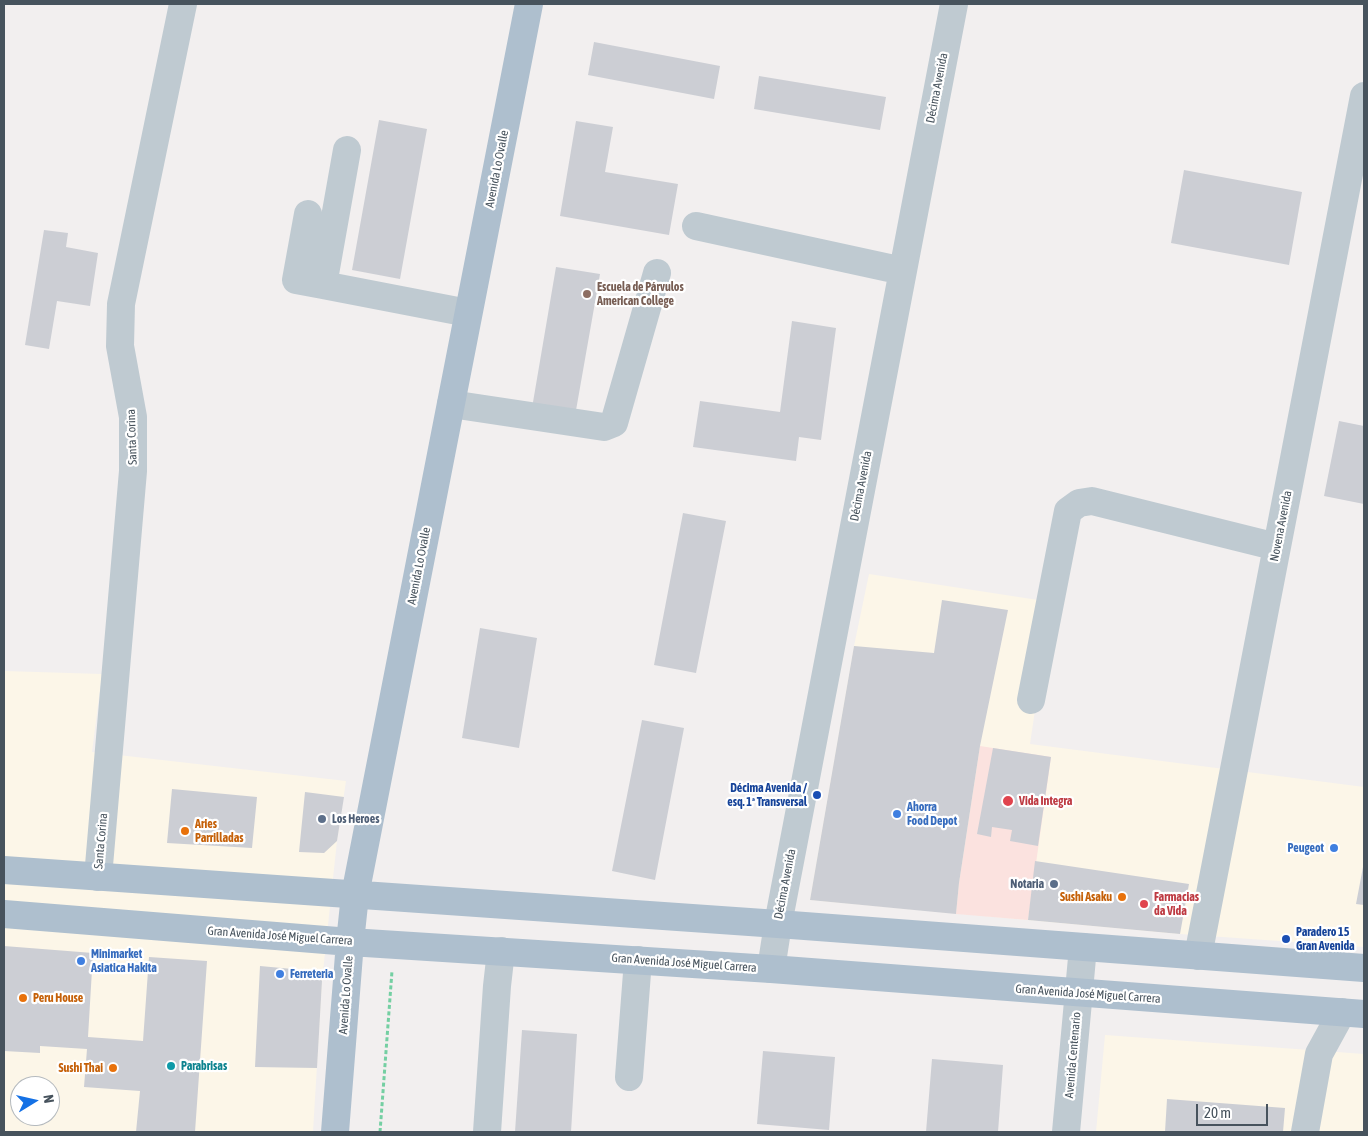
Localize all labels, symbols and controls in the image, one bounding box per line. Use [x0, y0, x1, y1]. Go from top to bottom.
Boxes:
street label: Décima Avenida [923, 52, 951, 124]
street label: Avenida Lo Ovalle [482, 129, 512, 209]
place label: Escuela de Párvulos American College [597, 280, 684, 308]
marker: Escuela de Párvulos American College [581, 288, 593, 300]
street label: Santa Corina [124, 409, 140, 465]
street label: Décima Avenida [847, 450, 875, 522]
street label: Novena Avenida [1267, 489, 1295, 563]
street label: Avenida Lo Ovalle [404, 526, 434, 606]
place label: Décima Avenida / esq. 1ª Transversal [727, 781, 807, 809]
marker: Décima Avenida / esq. 1ª Transversal [811, 789, 823, 801]
marker: Vida Integra [1001, 794, 1015, 808]
place label: Vida Integra [1019, 794, 1072, 808]
place label: Ahorra Food Depot [907, 800, 957, 828]
marker: Ahorra Food Depot [891, 808, 903, 820]
place label: Los Heroes [332, 812, 379, 826]
street label: Santa Corina [91, 813, 111, 869]
marker: Los Heroes [316, 813, 328, 825]
place label: Aries Parrilladas [195, 817, 244, 845]
marker: Aries Parrilladas [179, 825, 191, 837]
place label: Peugeot [1288, 841, 1324, 855]
marker: Peugeot [1328, 842, 1340, 854]
street label: Décima Avenida [771, 848, 799, 920]
place label: Notaria [1010, 877, 1044, 891]
marker: Notaria [1048, 878, 1060, 890]
place label: Sushi Asaku [1060, 890, 1112, 904]
place label: Farmacias da Vida [1154, 890, 1199, 918]
marker: Sushi Asaku [1116, 891, 1128, 903]
marker: Farmacias da Vida [1138, 898, 1150, 910]
street label: Gran Avenida José Miguel Carrera [207, 924, 353, 948]
place label: Paradero 15 Gran Avenida [1296, 925, 1355, 953]
marker: Paradero 15 Gran Avenida [1280, 933, 1292, 945]
place label: Minimarket Asiatica Hakita [91, 947, 157, 975]
street label: Gran Avenida José Miguel Carrera [611, 951, 757, 975]
marker: Minimarket Asiatica Hakita [75, 955, 87, 967]
street label: Avenida Lo Ovalle [336, 955, 356, 1035]
place label: Ferreteria [290, 967, 333, 981]
marker: Ferreteria [274, 968, 286, 980]
street label: Gran Avenida José Miguel Carrera [1015, 982, 1161, 1006]
place label: Peru House [33, 991, 83, 1005]
marker: Peru House [17, 992, 29, 1004]
street label: Avenida Centenario [1062, 1011, 1084, 1099]
place label: Parabrisas [181, 1059, 227, 1073]
marker: Parabrisas [165, 1060, 177, 1072]
place label: Sushi Thai [59, 1061, 103, 1075]
marker: Sushi Thai [107, 1062, 119, 1074]
north arrow [10, 1076, 60, 1126]
text: N [40, 1093, 57, 1104]
scale bar [1198, 1094, 1270, 1126]
text: 20 m [1204, 1104, 1231, 1121]

